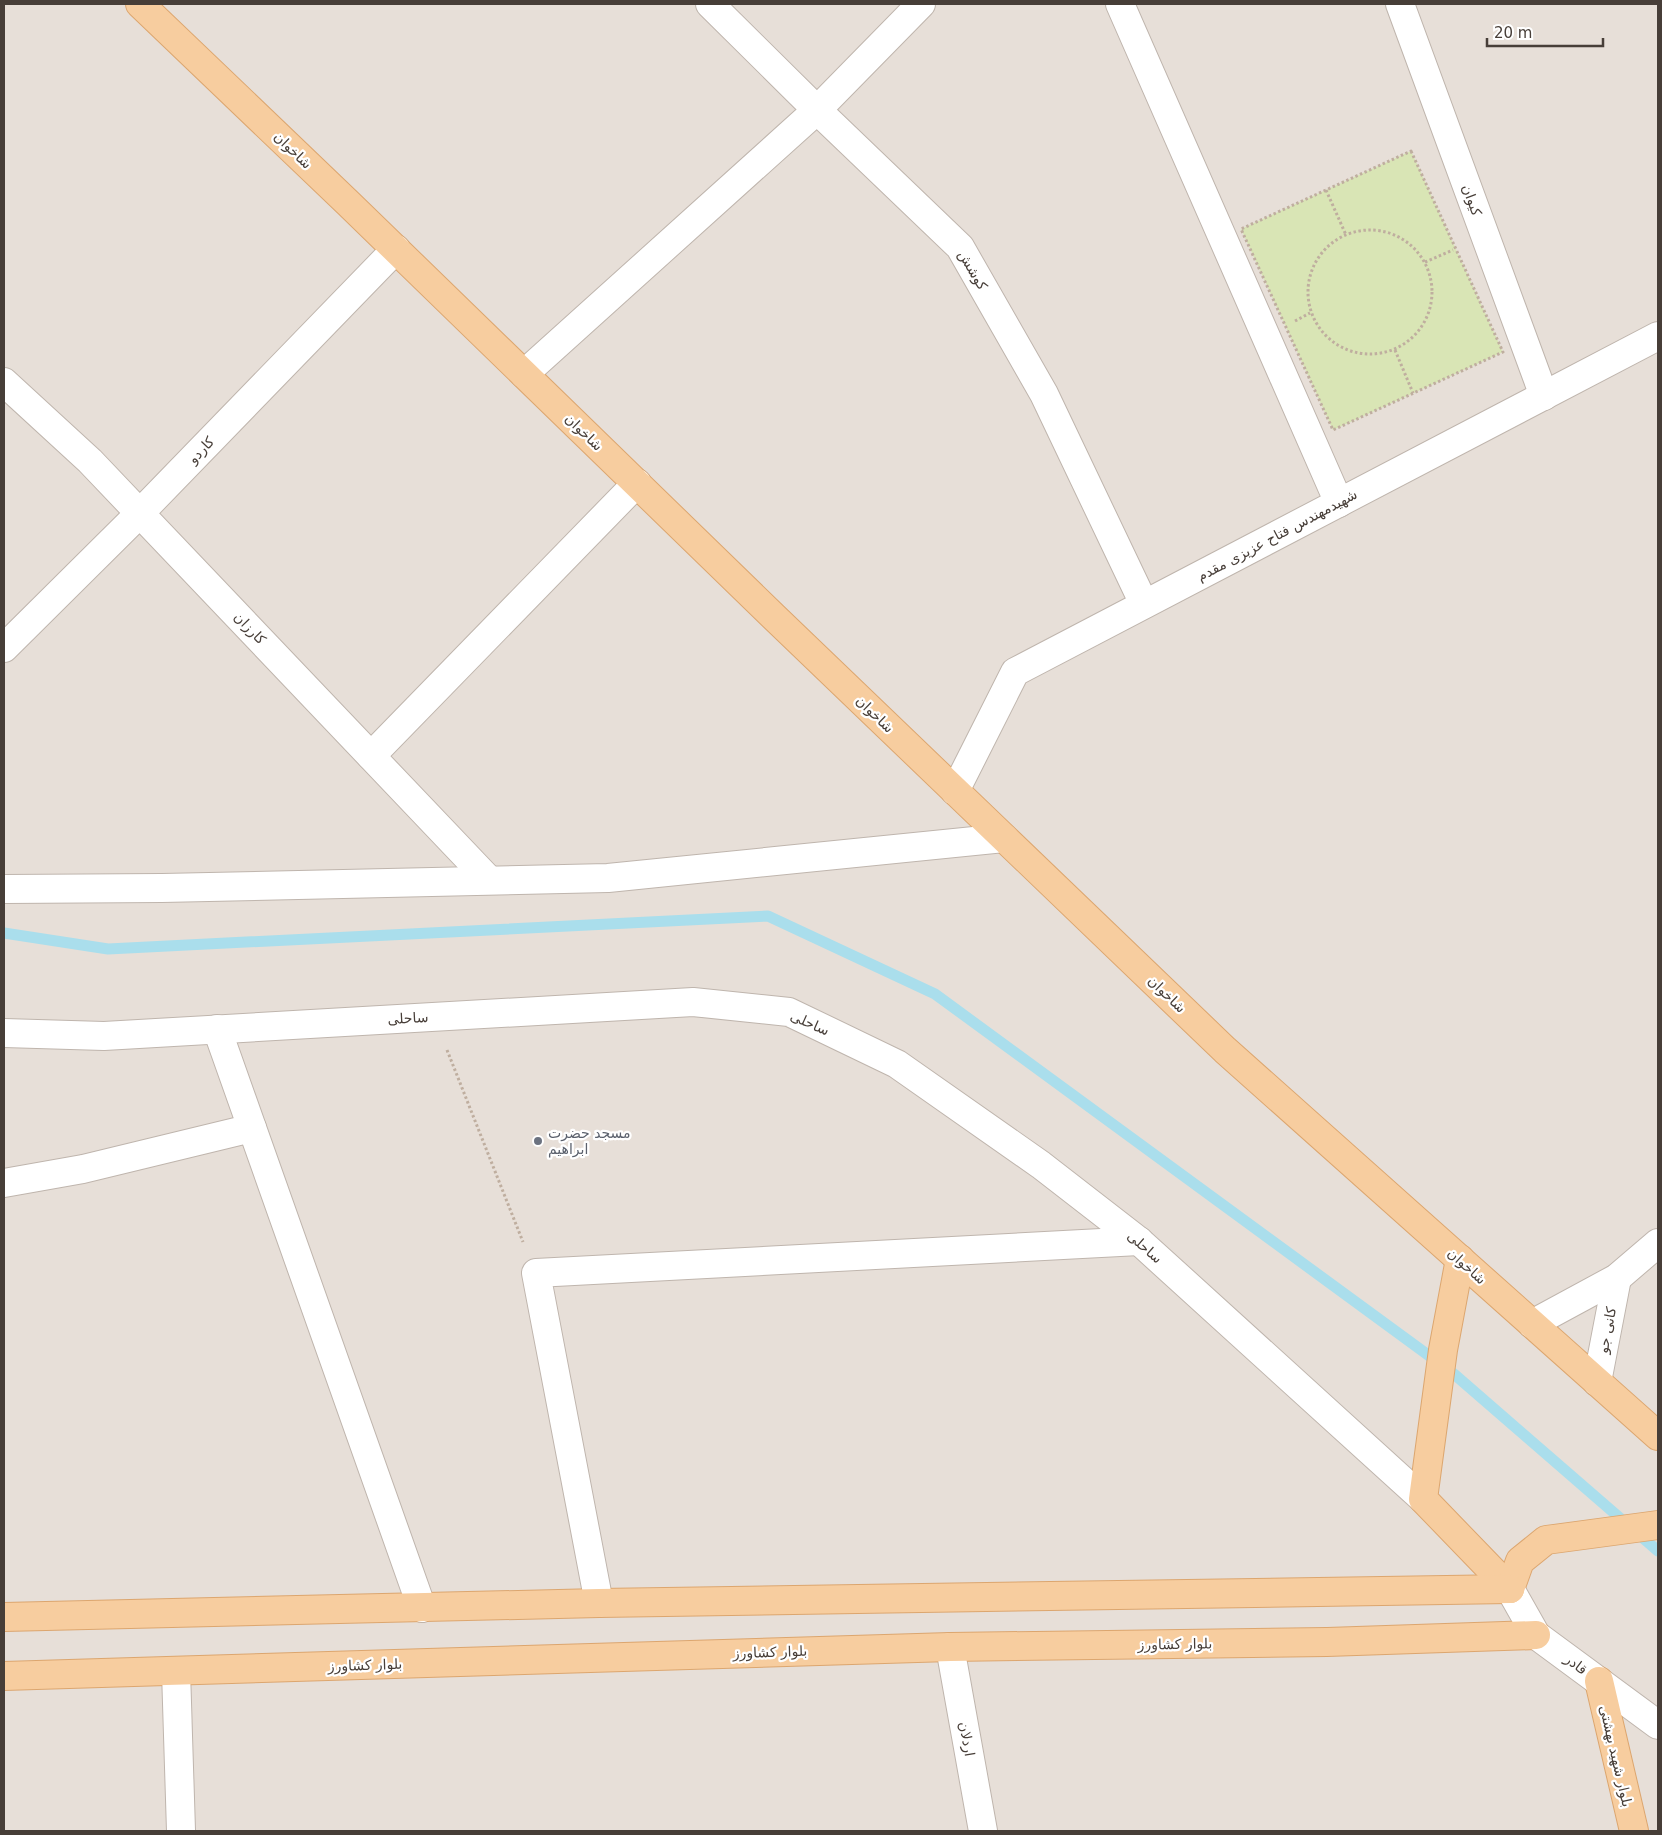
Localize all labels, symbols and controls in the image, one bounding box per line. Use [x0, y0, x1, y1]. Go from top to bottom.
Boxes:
scale bar [1487, 15, 1603, 47]
text: 20 m [1494, 24, 1532, 42]
street label: شاخوان [270, 128, 315, 172]
street label: کیوان [1458, 182, 1485, 219]
street label: کوشش [954, 247, 991, 294]
street label: شاخوان [561, 410, 606, 454]
street label: کاردو [184, 433, 218, 468]
street label: شهیدمهندس فتاح عزیزی مقدم [1194, 486, 1360, 585]
street label: کارزان [230, 609, 269, 648]
street label: شاخوان [852, 692, 897, 736]
street label: شاخوان [1144, 972, 1189, 1016]
street label: ساحلی [788, 1007, 832, 1039]
street label: ساحلی [387, 1009, 429, 1027]
place label: مسجد حضرت ابراهیم [548, 1125, 631, 1158]
marker: مسجد حضرت ابراهیم [532, 1135, 544, 1147]
street label: ساحلی [1124, 1228, 1166, 1266]
street label: شاخوان [1444, 1245, 1489, 1288]
street label: کانی جو [1594, 1305, 1620, 1356]
street label: بلوار کشاورز [1137, 1635, 1212, 1654]
street label: بلوار کشاورز [731, 1643, 808, 1662]
street label: قادر [1560, 1650, 1590, 1678]
street label: بلوار کشاورز [326, 1656, 403, 1675]
street label: بلوار شهید بهشتی [1596, 1704, 1635, 1809]
street label: اردلان [955, 1720, 978, 1758]

